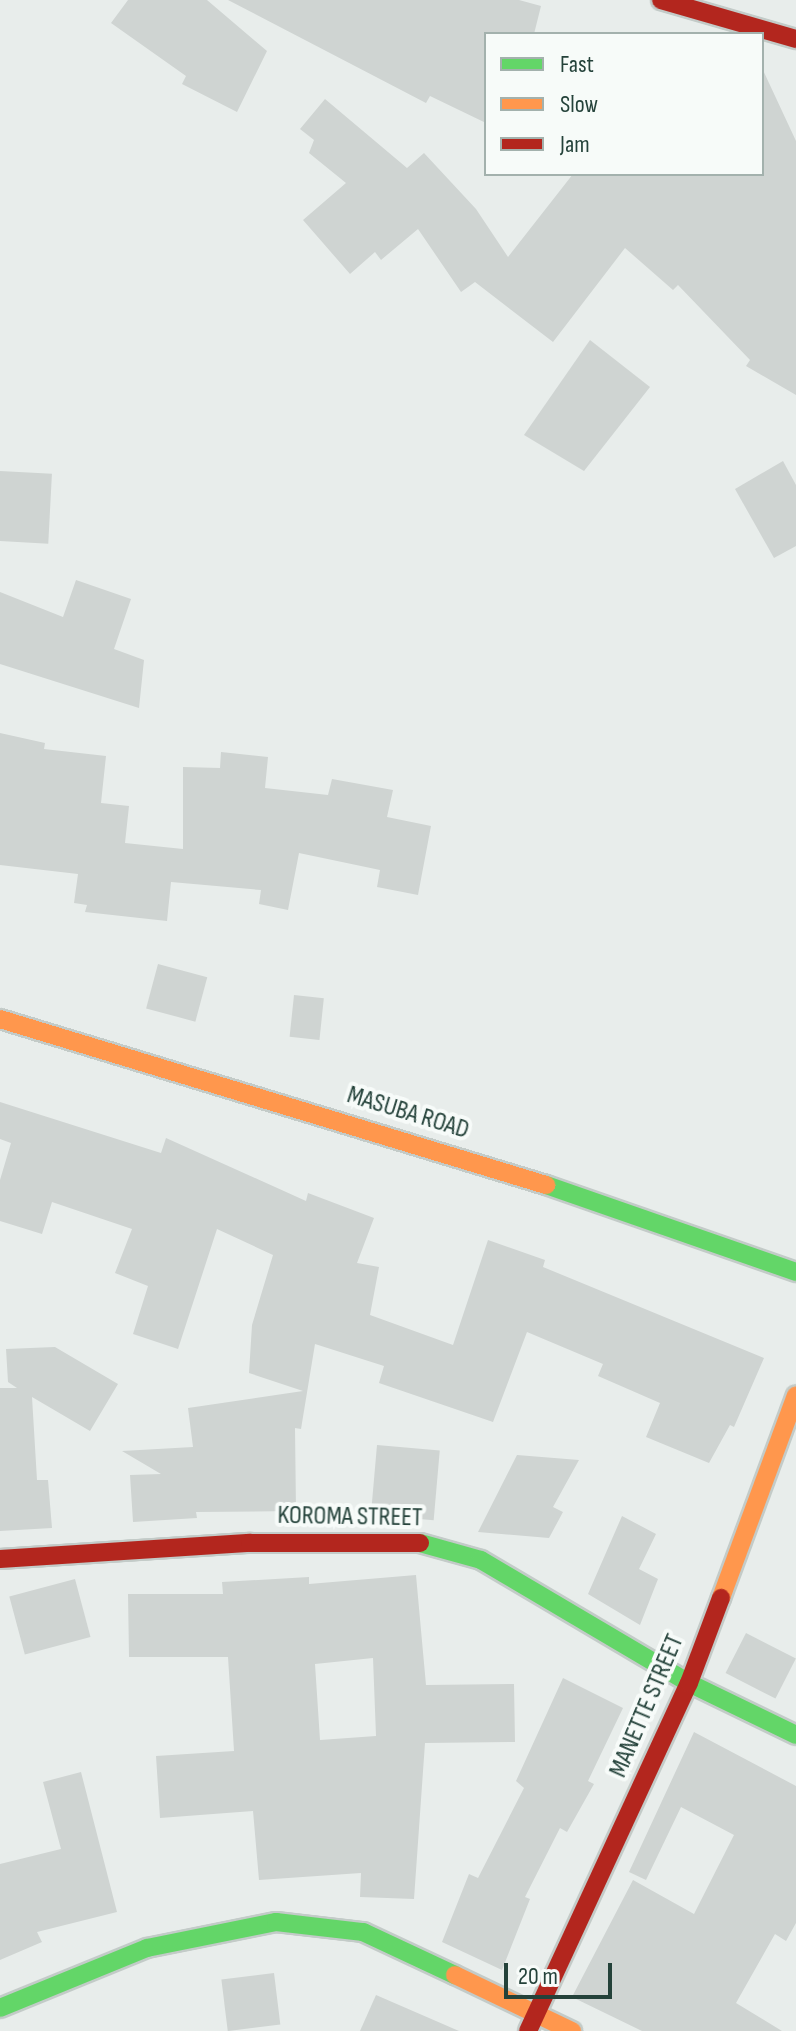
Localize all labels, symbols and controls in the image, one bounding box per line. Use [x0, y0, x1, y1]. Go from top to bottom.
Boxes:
legend [484, 32, 764, 176]
text: Fast [560, 50, 594, 79]
text: Slow [560, 90, 598, 119]
text: Jam [560, 130, 590, 159]
street label: MASUBA ROAD [343, 1080, 473, 1146]
street label: KOROMA STREET [277, 1500, 423, 1534]
street label: MANETTE STREET [603, 1630, 691, 1782]
scale bar [508, 1947, 616, 1997]
text: 20 m [518, 1962, 558, 1991]

